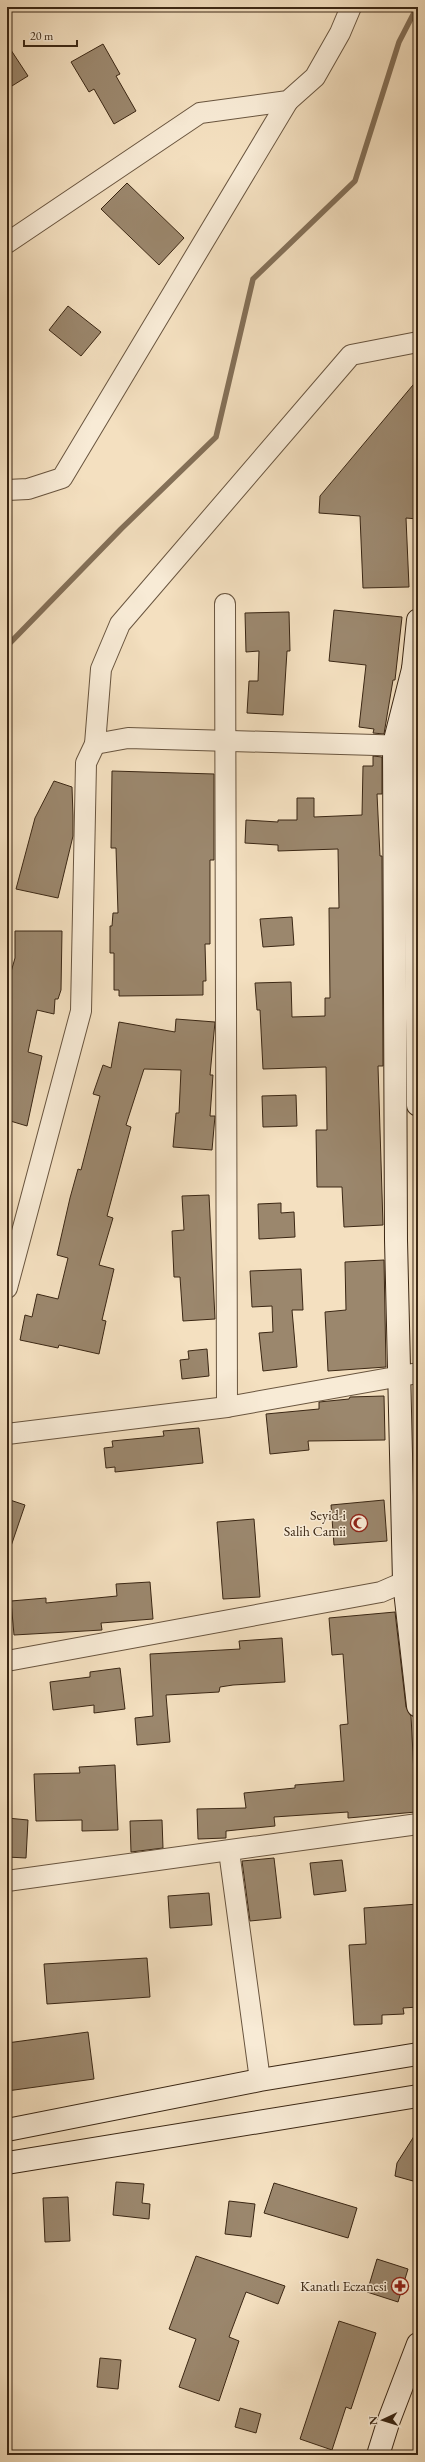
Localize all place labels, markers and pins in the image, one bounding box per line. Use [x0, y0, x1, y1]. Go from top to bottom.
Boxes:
place label: Seyid-i Salih Camii [284, 1506, 347, 1540]
mosque icon: Seyid-i Salih Camii [349, 1513, 369, 1533]
pharmacy icon: Kanatlı Eczanesi [390, 2276, 410, 2296]
place label: Kanatlı Eczanesi [300, 2277, 388, 2295]

